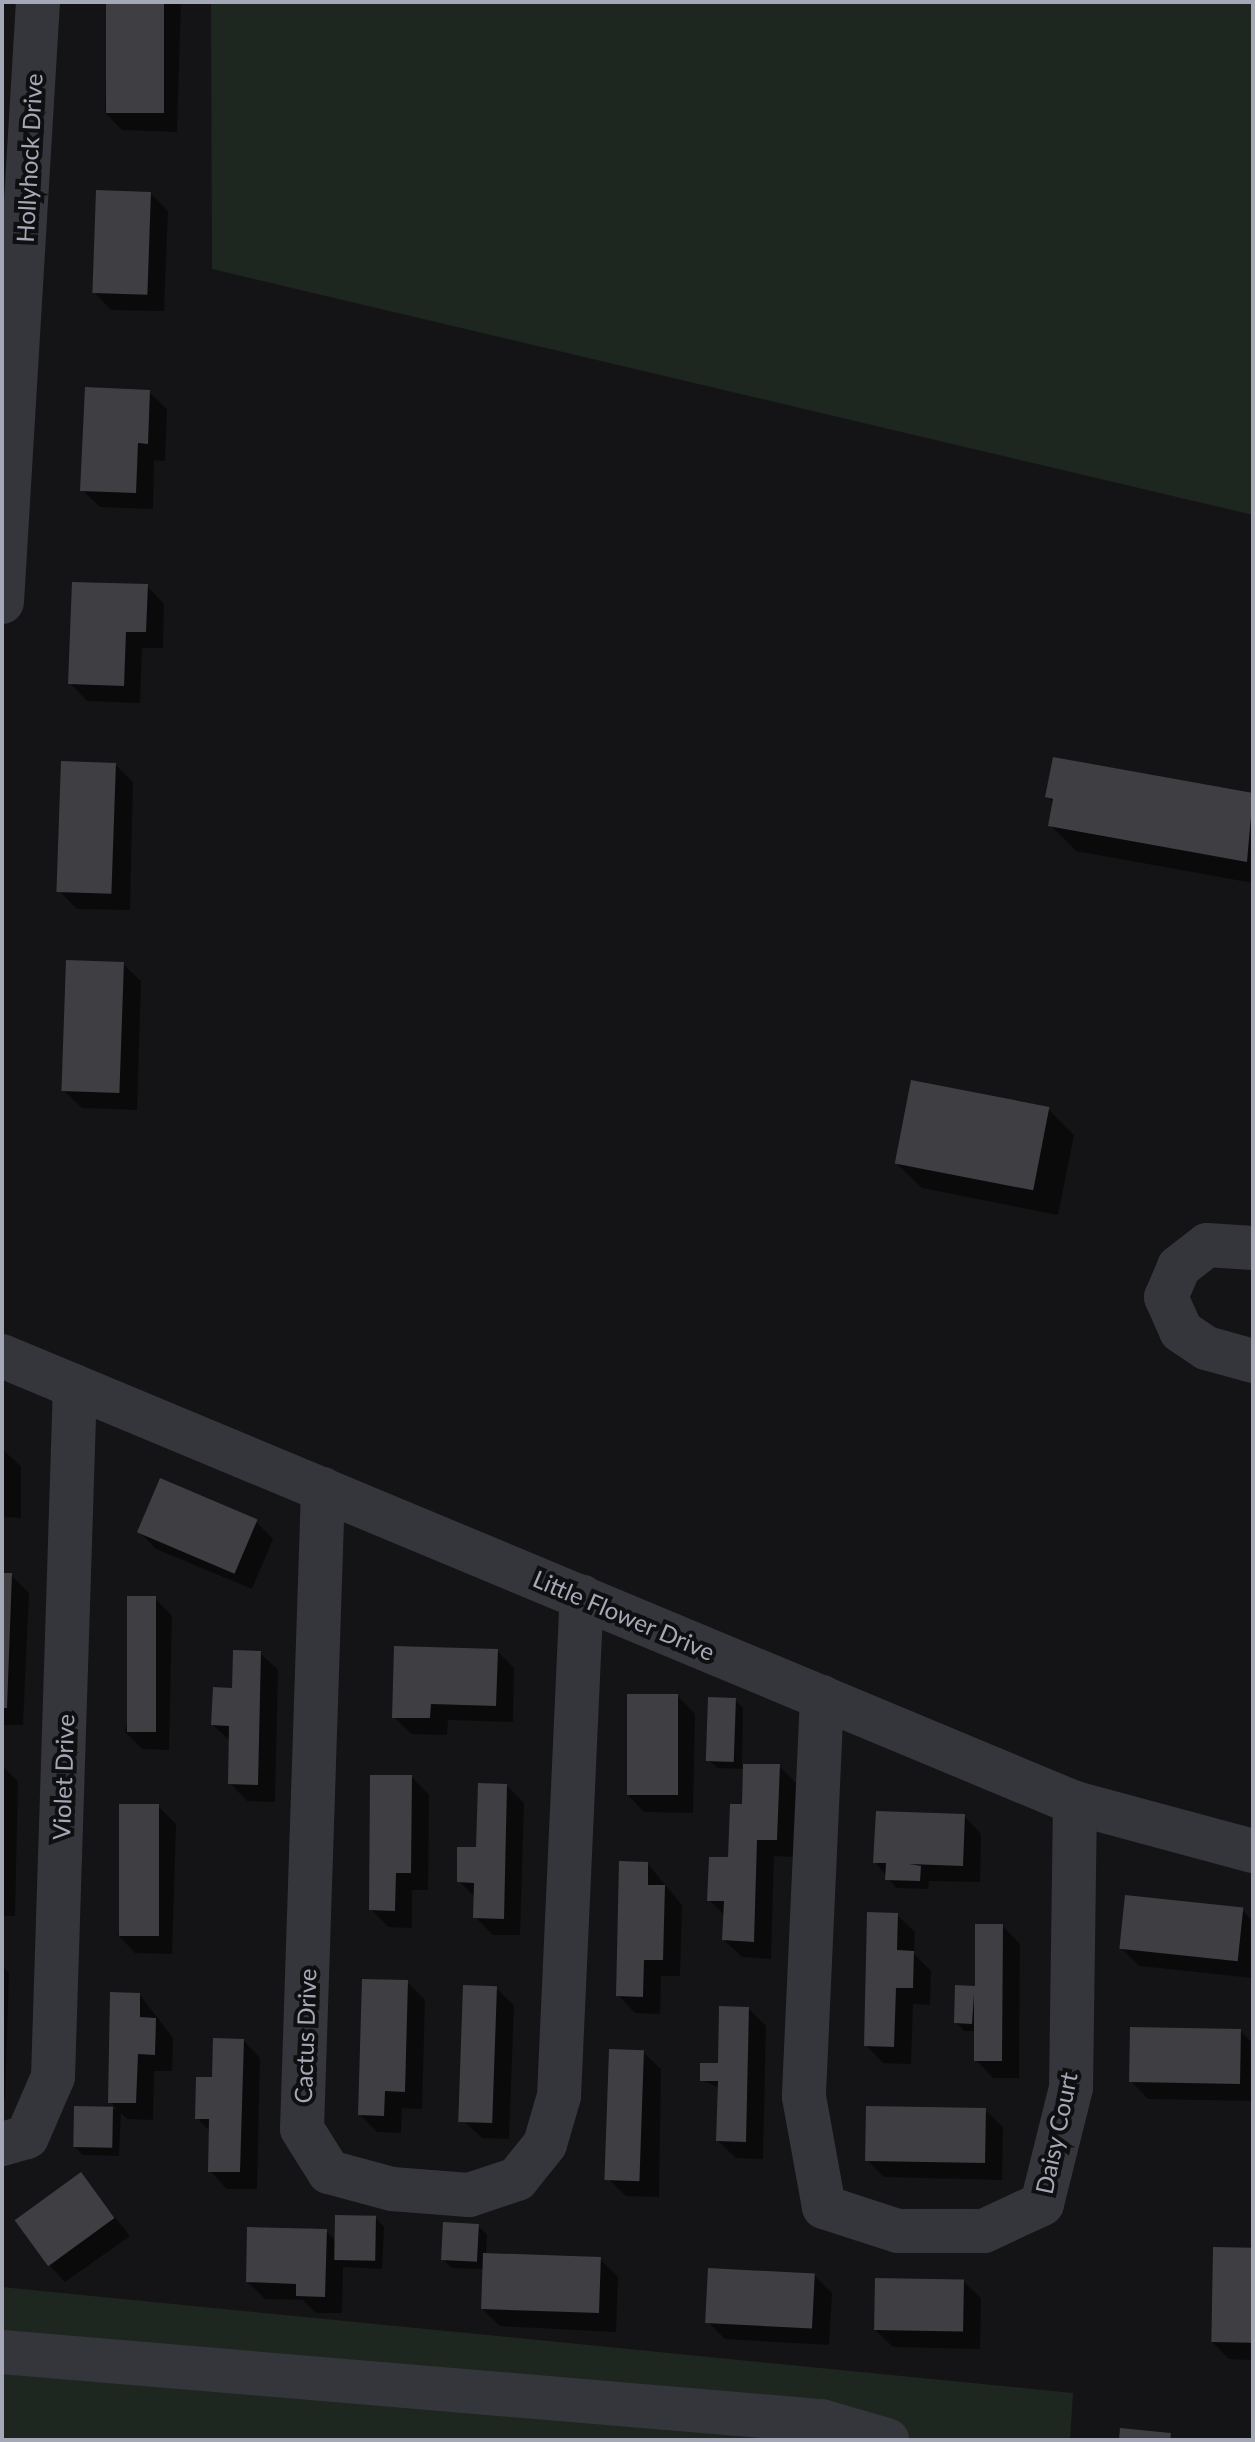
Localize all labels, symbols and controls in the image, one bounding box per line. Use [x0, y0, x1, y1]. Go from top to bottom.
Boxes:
street label: Hollyhock Drive [10, 73, 48, 243]
street label: Little Flower Drive [529, 1564, 719, 1666]
street label: Violet Drive [46, 1714, 80, 1840]
street label: Cactus Drive [288, 1968, 322, 2104]
street label: Daisy Court [1029, 2069, 1083, 2197]

